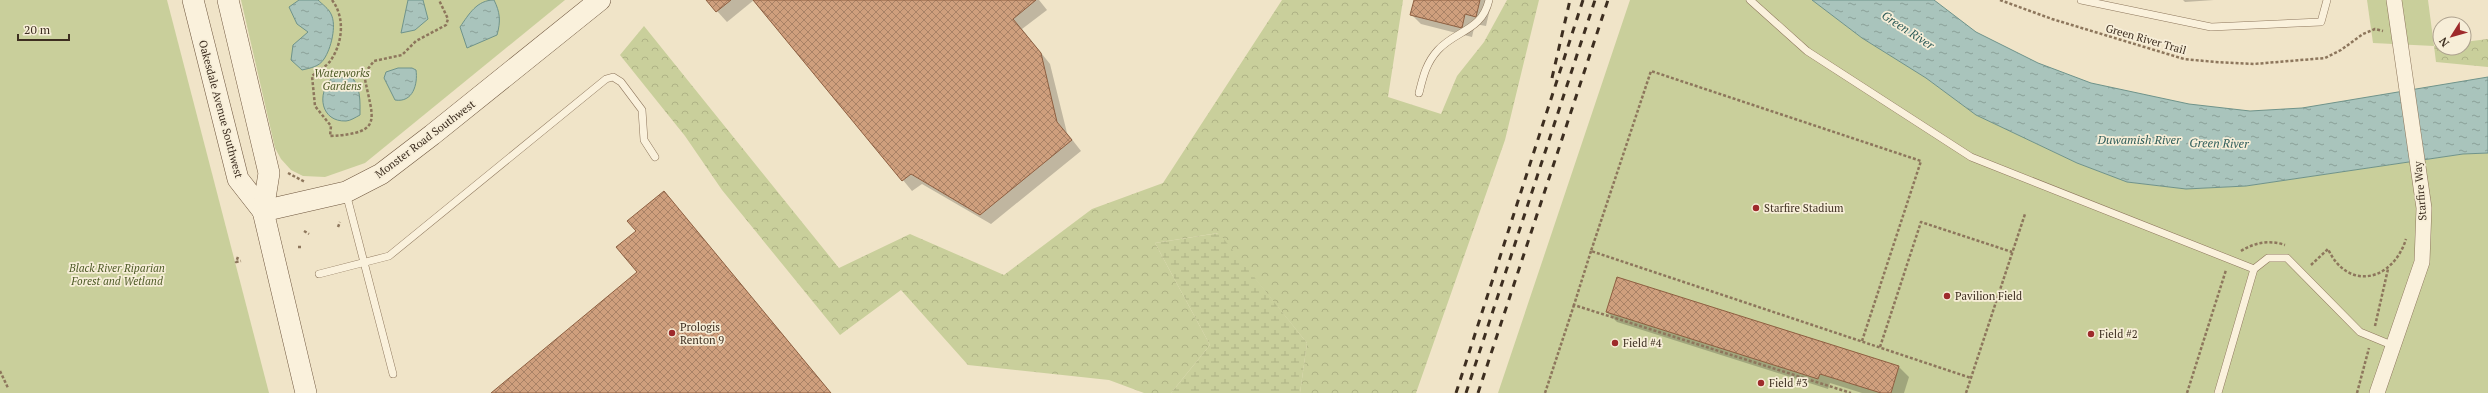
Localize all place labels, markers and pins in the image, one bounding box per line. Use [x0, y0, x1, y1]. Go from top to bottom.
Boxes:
place label: Starfire Stadium [1764, 201, 1844, 215]
marker: Starfire Stadium [1751, 203, 1761, 213]
place label: Pavilion Field [1955, 289, 2022, 303]
marker: Pavilion Field [1942, 291, 1952, 301]
place label: Prologis Renton 9 [680, 320, 724, 347]
place label: Field #2 [2099, 327, 2138, 341]
marker: Prologis Renton 9 [667, 328, 677, 338]
marker: Field #2 [2086, 329, 2096, 339]
place label: Field #4 [1623, 336, 1662, 350]
marker: Field #4 [1610, 338, 1620, 348]
place label: Field #3 [1769, 376, 1808, 390]
marker: Field #3 [1756, 378, 1766, 388]

